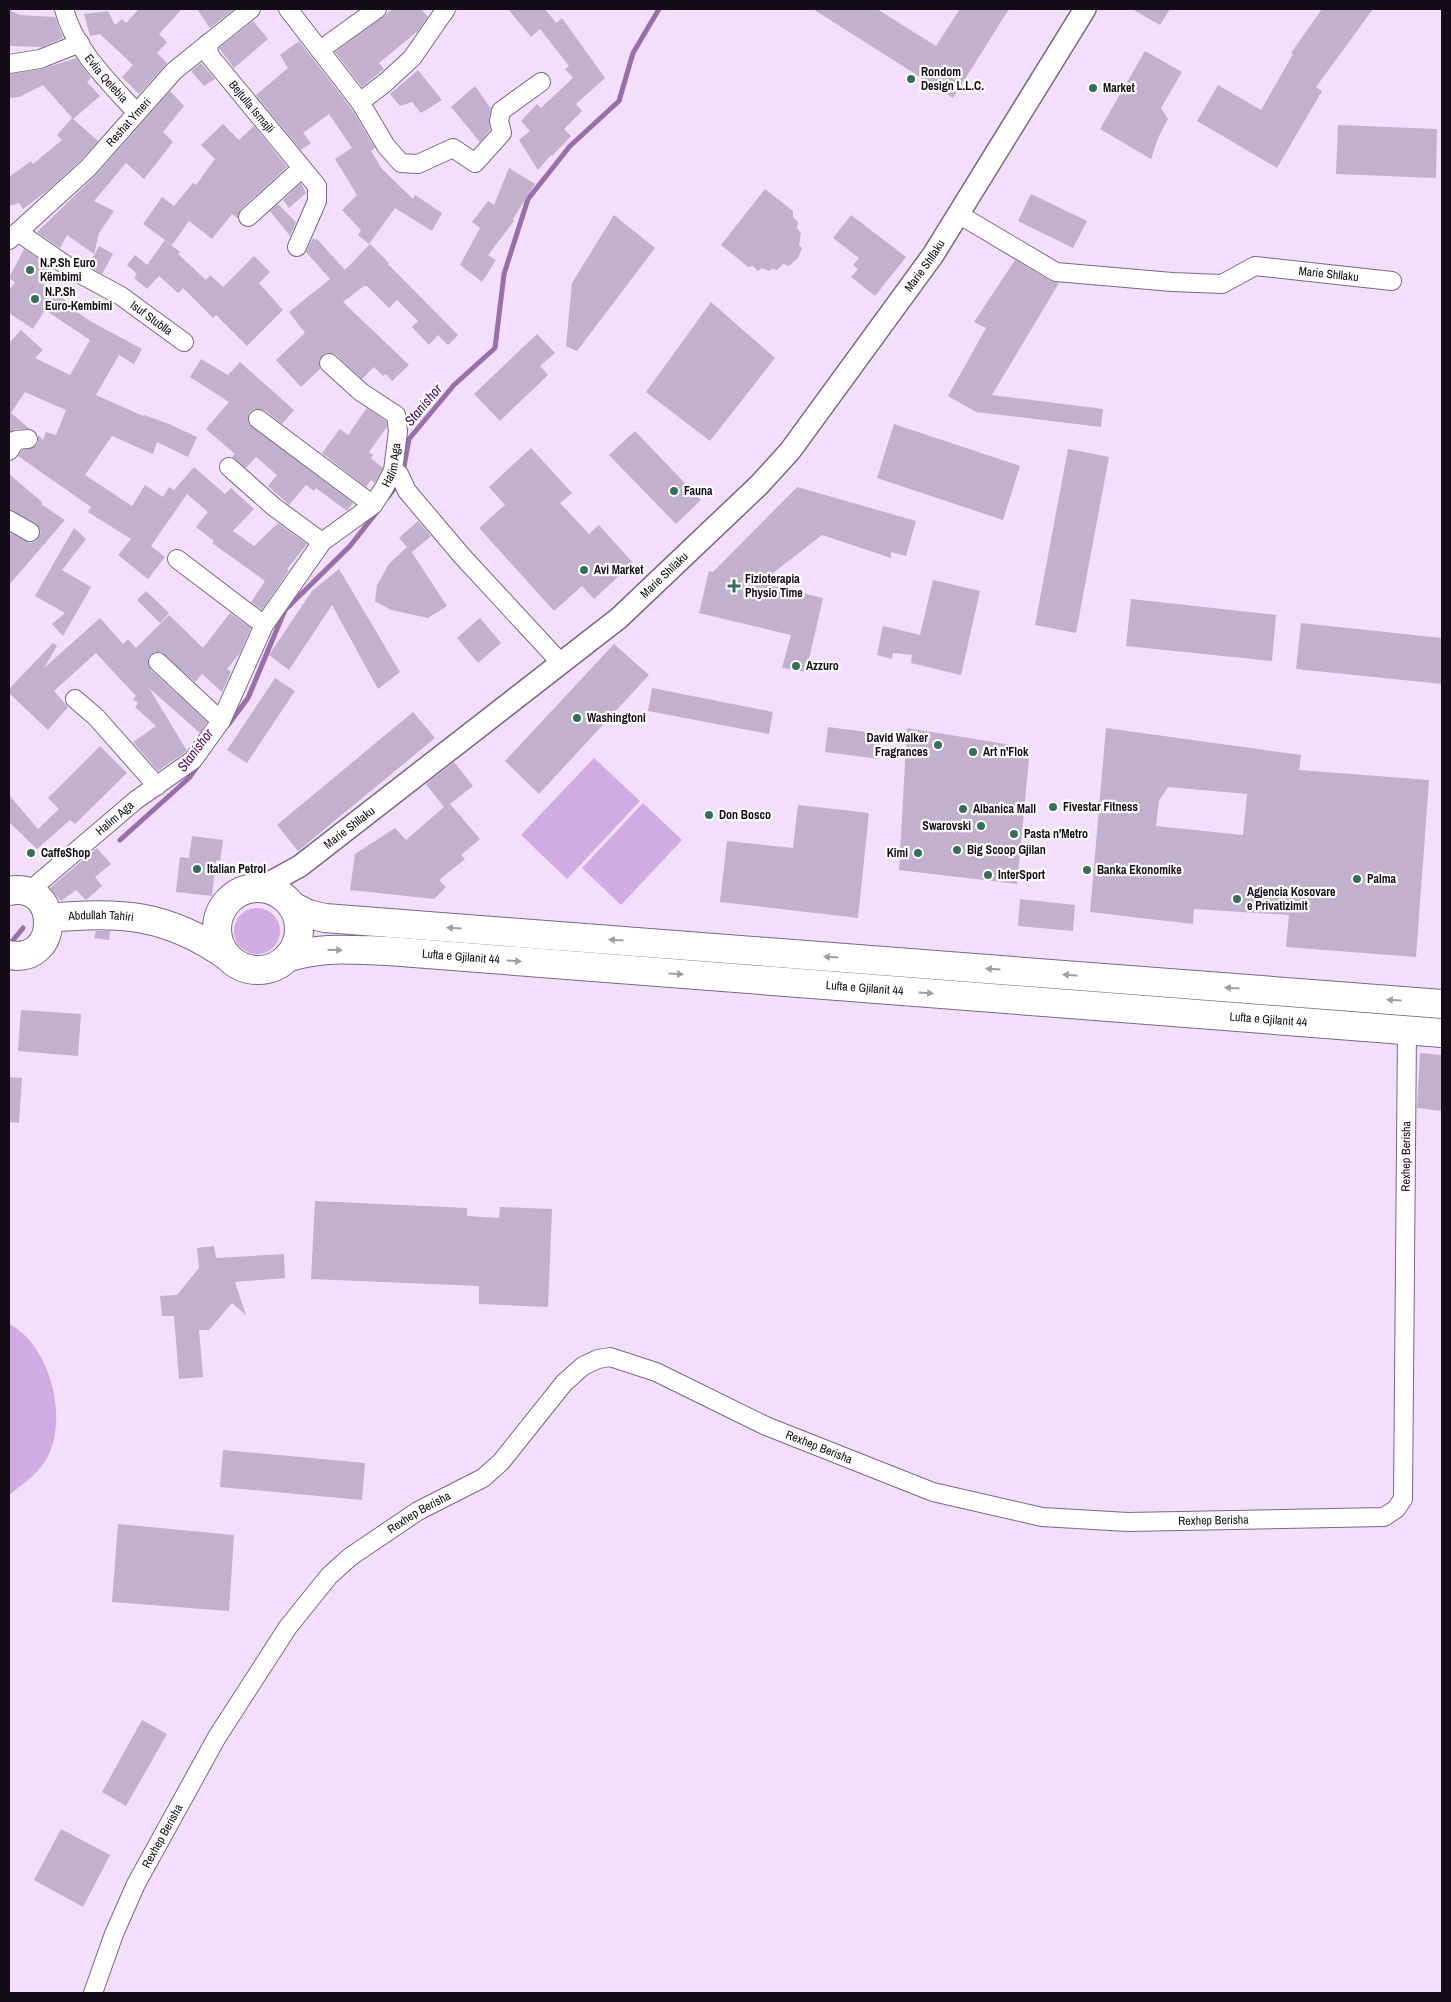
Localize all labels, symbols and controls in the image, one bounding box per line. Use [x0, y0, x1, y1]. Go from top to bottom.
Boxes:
street label: Evlia Qelebia [81, 51, 132, 107]
place label: Rondom Design L.L.C. [921, 64, 984, 94]
marker: Rondom Design L.L.C. [905, 73, 917, 85]
street label: Bejtulla Ismajli [225, 77, 278, 136]
place label: Market [1103, 80, 1135, 96]
marker: Market [1087, 82, 1099, 94]
street label: Reshat Ymeri [103, 94, 154, 150]
street label: Marie Shllaku [901, 237, 949, 295]
place label: N.P.Sh Euro Këmbimi [40, 255, 96, 285]
street label: Marie Shllaku [1298, 263, 1359, 285]
marker: N.P.Sh Euro Këmbimi [24, 264, 36, 276]
place label: N.P.Sh Euro-Kembimi [45, 284, 113, 314]
marker: N.P.Sh Euro-Kembimi [29, 293, 41, 305]
street label: Isuf Stublla [127, 297, 176, 339]
water label: Stanishor [400, 379, 446, 430]
street label: Halim Aga [378, 441, 405, 490]
place label: Fauna [684, 483, 713, 499]
marker: Fauna [668, 485, 680, 497]
street label: Marie Shllaku [637, 549, 692, 602]
place label: Avi Market [594, 562, 644, 578]
marker: Avi Market [578, 564, 590, 576]
place label: Fizioterapia Physio Time [745, 571, 803, 601]
marker: Fizioterapia Physio Time [727, 579, 741, 593]
place label: Azzuro [806, 658, 839, 674]
marker: Azzuro [790, 660, 802, 672]
place label: Washingtoni [587, 710, 646, 726]
marker: Washingtoni [571, 712, 583, 724]
water label: Stanishor [173, 724, 218, 775]
place label: David Walker Fragrances [867, 730, 929, 760]
marker: David Walker Fragrances [932, 739, 944, 751]
place label: Art n'Flok [983, 744, 1029, 760]
marker: Art n'Flok [967, 746, 979, 758]
street label: Halim Aga [92, 797, 138, 839]
place label: Fivestar Fitness [1063, 799, 1138, 815]
place label: Albanica Mall [973, 801, 1036, 817]
marker: Fivestar Fitness [1047, 801, 1059, 813]
street label: Marie Shllaku [321, 803, 378, 853]
marker: Albanica Mall [957, 803, 969, 815]
place label: Don Bosco [719, 807, 771, 823]
marker: Don Bosco [703, 809, 715, 821]
place label: Swarovski [922, 818, 971, 834]
marker: Swarovski [975, 820, 987, 832]
place label: Pasta n'Metro [1024, 826, 1088, 842]
marker: Pasta n'Metro [1008, 828, 1020, 840]
place label: Big Scoop Gjilan [967, 842, 1046, 858]
marker: Big Scoop Gjilan [951, 844, 963, 856]
place label: CaffeShop [41, 845, 90, 861]
place label: Kimi [887, 845, 908, 861]
marker: CaffeShop [25, 847, 37, 859]
marker: Kimi [912, 847, 924, 859]
place label: Italian Petrol [207, 861, 266, 877]
place label: Banka Ekonomike [1097, 862, 1182, 878]
marker: Italian Petrol [191, 863, 203, 875]
marker: Banka Ekonomike [1081, 864, 1093, 876]
place label: InterSport [998, 867, 1046, 883]
marker: InterSport [982, 869, 994, 881]
place label: Palma [1367, 871, 1397, 887]
marker: Palma [1351, 873, 1363, 885]
place label: Agjencia Kosovare e Privatizimit [1247, 884, 1336, 914]
marker: Agjencia Kosovare e Privatizimit [1231, 893, 1243, 905]
street label: Abdullah Tahiri [67, 907, 135, 925]
one-way arrow [446, 923, 462, 931]
one-way arrow [608, 936, 624, 944]
one-way arrow [327, 946, 343, 954]
street label: Lufta e Gjilanit 44 [421, 946, 501, 968]
one-way arrow [822, 952, 838, 960]
one-way arrow [507, 958, 523, 966]
one-way arrow [984, 965, 1000, 973]
one-way arrow [669, 970, 685, 978]
one-way arrow [1061, 971, 1077, 979]
street label: Lufta e Gjilanit 44 [825, 977, 905, 999]
one-way arrow [1223, 983, 1239, 991]
one-way arrow [918, 989, 934, 997]
one-way arrow [1385, 996, 1401, 1004]
street label: Lufta e Gjilanit 44 [1229, 1008, 1308, 1031]
street label: Rexhep Berisha [1398, 1120, 1414, 1192]
street label: Rexhep Berisha [783, 1427, 855, 1468]
street label: Rexhep Berisha [384, 1488, 454, 1537]
street label: Rexhep Berisha [1178, 1512, 1249, 1529]
street label: Rexhep Berisha [138, 1801, 187, 1871]

